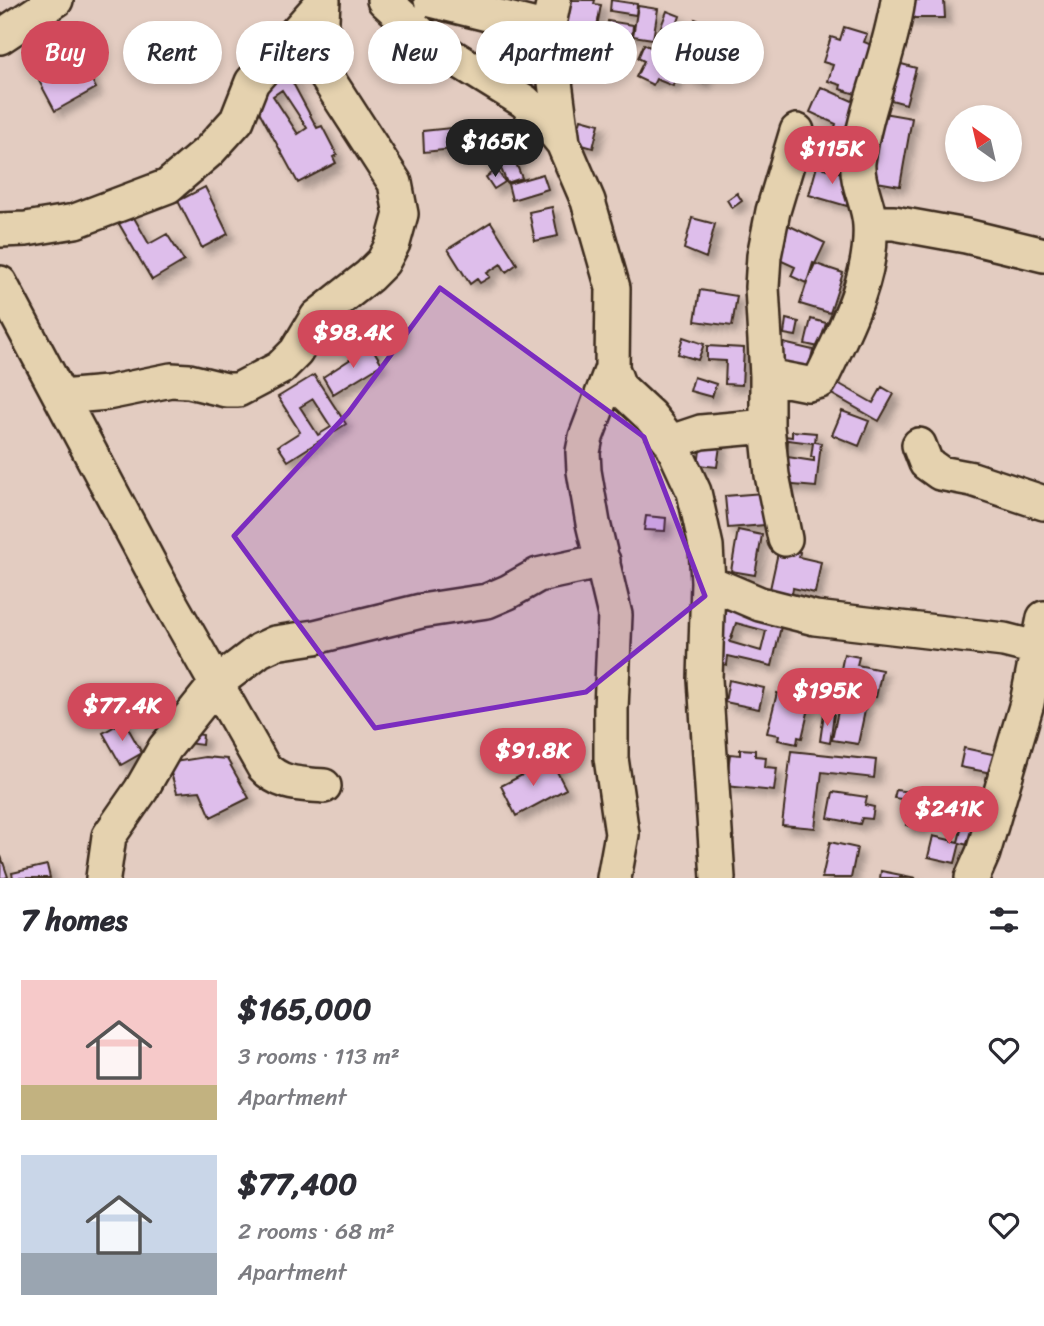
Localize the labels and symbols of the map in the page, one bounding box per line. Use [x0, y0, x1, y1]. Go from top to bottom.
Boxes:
north arrow [945, 105, 1022, 182]
pin: $165K [446, 120, 544, 179]
pin: $115K [783, 127, 881, 186]
pin: $98.4K [296, 310, 410, 370]
pin: $195K [778, 668, 876, 728]
pin: $77.4K [65, 684, 179, 743]
pin: $91.8K [476, 728, 590, 788]
pin: $241K [900, 786, 998, 846]

